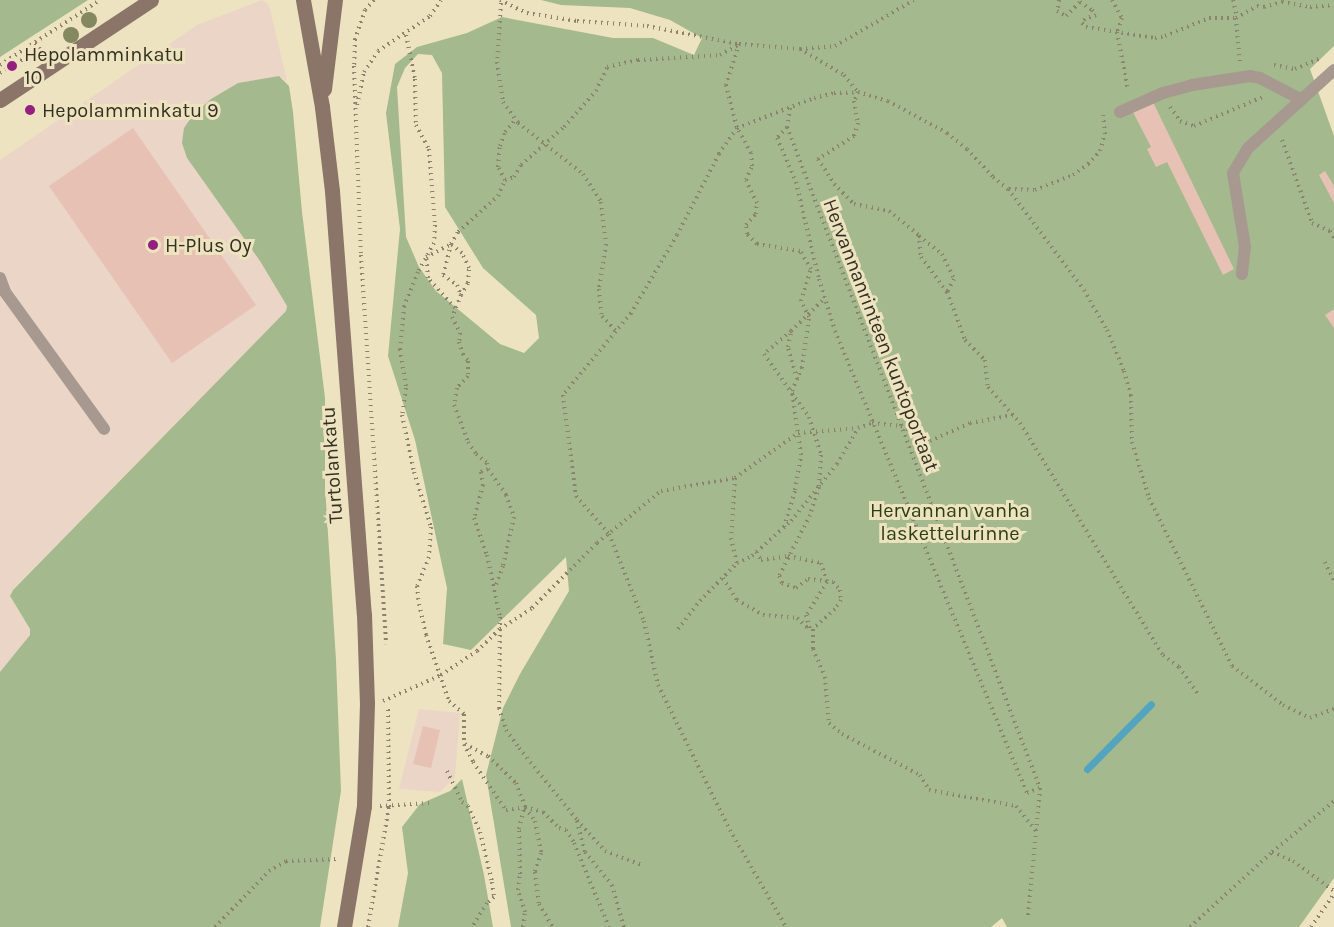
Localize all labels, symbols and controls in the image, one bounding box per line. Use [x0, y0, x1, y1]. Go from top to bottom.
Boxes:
place label: Hepolamminkatu 10 [24, 42, 184, 89]
marker: Hepolamminkatu 10 [5, 59, 19, 73]
place label: Hepolamminkatu 9 [42, 98, 219, 122]
marker: Hepolamminkatu 9 [23, 103, 37, 117]
street label: Hervannanrinteen kuntoportaat [818, 195, 944, 475]
place label: H-Plus Oy [165, 233, 252, 257]
marker: H-Plus Oy [146, 238, 160, 252]
street label: Turtolankatu [316, 406, 348, 524]
park label: Hervannan vanha laskettelurinne [870, 499, 1030, 546]

